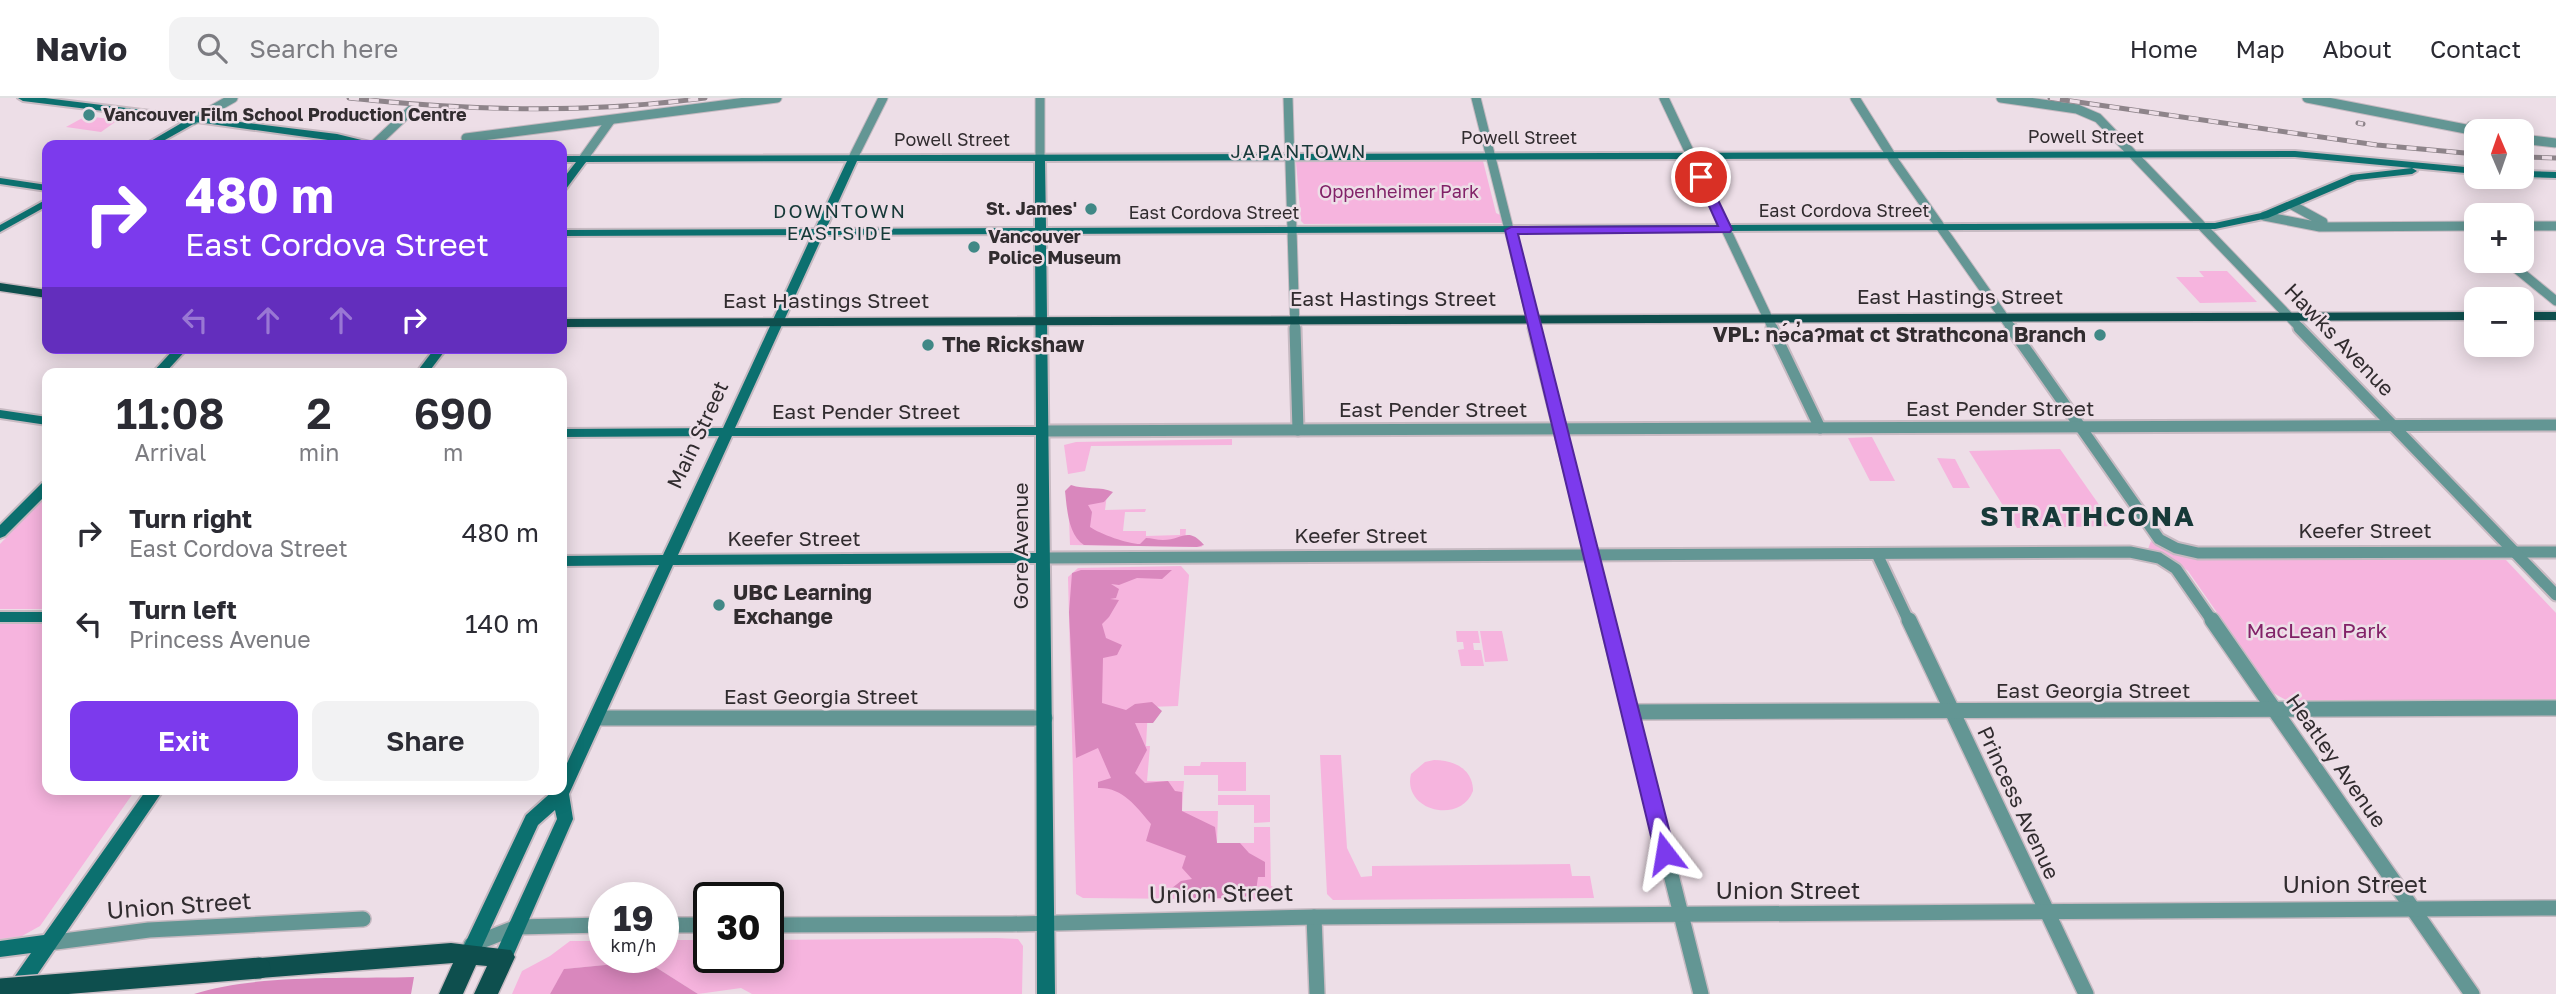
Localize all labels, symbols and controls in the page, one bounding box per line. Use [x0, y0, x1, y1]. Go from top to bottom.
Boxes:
search box [169, 17, 659, 80]
text: Navio [35, 29, 127, 68]
icon: search [193, 29, 231, 67]
text: Search here [249, 33, 398, 64]
text: Home [2130, 34, 2198, 63]
text: Map [2236, 34, 2285, 63]
text: About [2323, 34, 2392, 63]
text: Contact [2430, 34, 2521, 63]
place label: Vancouver Film School Production Centre [103, 103, 467, 125]
marker: Vancouver Film School Production Centre [81, 107, 97, 123]
north arrow [2464, 119, 2534, 189]
map controls [2464, 119, 2534, 357]
street label: Powell Street [2028, 125, 2144, 147]
street label: Powell Street [1461, 126, 1577, 148]
street label: Powell Street [894, 128, 1010, 150]
district label: JAPANTOWN [1231, 139, 1367, 162]
pin [1671, 147, 1731, 207]
icon: arrive [1682, 158, 1720, 196]
text: 480 m [185, 165, 334, 224]
icon: right [70, 168, 161, 259]
park label: Oppenheimer Park [1319, 180, 1479, 202]
place label: St. James' [986, 197, 1077, 219]
district label: DOWNTOWN EASTSIDE [773, 199, 907, 244]
street label: East Cordova Street [1758, 199, 1930, 221]
marker: St. James' [1083, 201, 1099, 217]
street label: East Cordova Street [1128, 201, 1300, 223]
button: + [2464, 203, 2534, 273]
text: East Cordova Street [185, 225, 489, 263]
place label: Vancouver Police Museum [988, 225, 1121, 268]
marker: Vancouver Police Museum [966, 239, 982, 255]
street label: Hawks Avenue [2279, 277, 2400, 401]
street label: East Hastings Street [1857, 283, 2063, 309]
street label: East Hastings Street [1290, 285, 1496, 311]
street label: East Hastings Street [723, 287, 929, 313]
button: − [2464, 287, 2534, 357]
icon: left [176, 301, 214, 339]
icon: ahead [249, 301, 287, 339]
icon: ahead [322, 301, 360, 339]
icon: right [395, 301, 433, 339]
place label: VPL: nə́c̓aʔmat ct Strathcona Branch [1713, 321, 2086, 347]
marker: VPL: nə́c̓aʔmat ct Strathcona Branch [2092, 327, 2108, 343]
place label: The Rickshaw [942, 331, 1085, 357]
marker: The Rickshaw [920, 337, 936, 353]
street label: Main Street [661, 377, 733, 493]
text: 11:08 [116, 388, 225, 438]
text: 2 [307, 388, 332, 438]
text: 690 [414, 388, 493, 438]
street label: East Pender Street [1906, 395, 2094, 421]
street label: East Pender Street [1339, 396, 1527, 422]
street label: East Pender Street [772, 398, 960, 424]
text: Arrival [134, 438, 206, 466]
text: min [299, 438, 340, 466]
text: m [443, 438, 463, 466]
street label: Gore Avenue [1007, 483, 1033, 609]
district label: STRATHCONA [1980, 499, 2196, 532]
text: Turn right [129, 503, 252, 534]
icon: right [70, 514, 108, 552]
text: 480 m [462, 517, 539, 548]
street label: Keefer Street [2298, 517, 2432, 543]
street label: Keefer Street [1294, 522, 1428, 548]
street label: Keefer Street [727, 525, 861, 551]
text: East Cordova Street [129, 534, 348, 562]
place label: UBC Learning Exchange [733, 579, 872, 629]
text: Turn left [129, 594, 237, 625]
marker: UBC Learning Exchange [711, 597, 727, 613]
icon: left [70, 605, 108, 643]
text: 140 m [465, 608, 539, 639]
park label: MacLean Park [2247, 617, 2388, 643]
text: Princess Avenue [129, 625, 311, 653]
street label: East Georgia Street [1996, 677, 2190, 703]
street label: East Georgia Street [724, 683, 918, 709]
street label: Heatley Avenue [2281, 688, 2393, 832]
button: Exit [70, 701, 298, 781]
button: Share [312, 701, 539, 781]
street label: Princess Avenue [1972, 722, 2066, 883]
position arrow [1628, 816, 1702, 890]
street label: Union Street [2283, 869, 2427, 898]
street label: Union Street [1716, 875, 1860, 904]
street label: Union Street [1148, 877, 1294, 908]
speed limit sign: 30 [693, 882, 784, 973]
street label: Union Street [106, 885, 252, 924]
text: 19 [613, 897, 654, 939]
text: km/h [611, 934, 656, 956]

